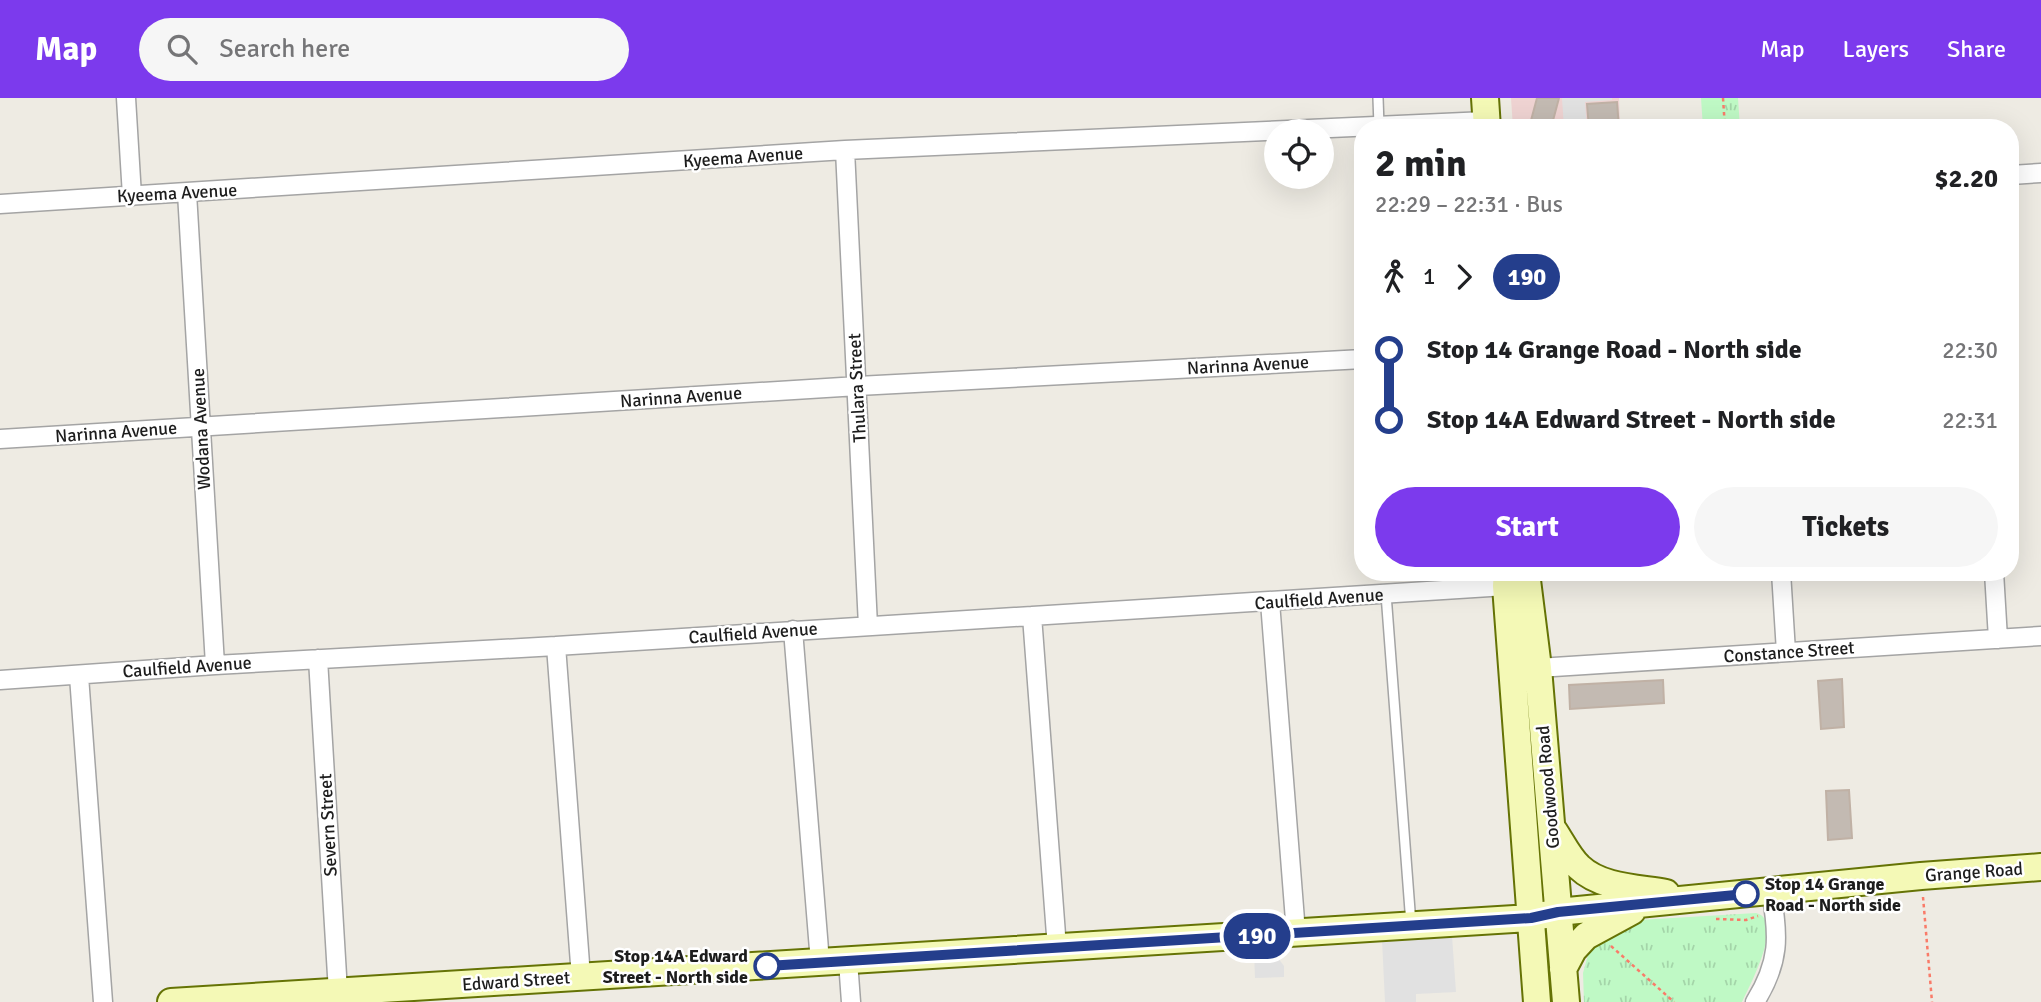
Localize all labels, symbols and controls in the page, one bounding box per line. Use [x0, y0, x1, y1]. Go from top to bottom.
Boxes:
search box [139, 18, 629, 81]
text: Map [35, 29, 97, 70]
icon: search [163, 30, 201, 68]
text: Search here [219, 33, 350, 65]
text: Map [1760, 34, 1805, 64]
text: Layers [1843, 34, 1909, 64]
text: Share [1947, 34, 2006, 64]
map controls [1264, 119, 1334, 189]
button: locate [1264, 119, 1334, 189]
text: 2 min [1375, 140, 1467, 187]
street label: Kyeema Avenue [682, 142, 804, 172]
text: $2.20 [1934, 163, 1998, 195]
street label: Kyeema Avenue [116, 179, 238, 207]
text: 22:29 – 22:31 · Bus [1375, 190, 1563, 219]
icon: walk [1375, 258, 1413, 296]
icon: forward [1445, 258, 1483, 296]
text: 1 [1423, 262, 1435, 291]
text: 190 [1507, 262, 1546, 292]
street label: Thulara Street [843, 333, 871, 443]
text: Stop 14 Grange Road - North side [1427, 334, 1802, 366]
text: 22:30 [1942, 336, 1998, 365]
street label: Narinna Avenue [1186, 351, 1310, 379]
street label: Wodana Avenue [187, 368, 215, 490]
street label: Narinna Avenue [619, 382, 743, 412]
text: Stop 14A Edward Street - North side [1427, 404, 1836, 436]
text: 22:31 [1942, 406, 1998, 435]
street label: Narinna Avenue [54, 417, 178, 447]
button: Start [1375, 487, 1680, 567]
button: Tickets [1694, 487, 1998, 567]
street label: Caulfield Avenue [1254, 584, 1384, 614]
street label: Caulfield Avenue [688, 618, 818, 648]
street label: Constance Street [1723, 636, 1855, 668]
street label: Caulfield Avenue [122, 652, 252, 682]
street label: Goodwood Road [1532, 725, 1564, 849]
street label: Severn Street [314, 773, 342, 877]
street label: Grange Road [1924, 858, 2024, 886]
place label: Stop 14 Grange Road - North side [1765, 873, 1901, 916]
marker: Stop 14 Grange Road - North side [1733, 881, 1759, 907]
line badge: 190 [1217, 913, 1297, 959]
text: 190 [1238, 921, 1276, 951]
place label: Stop 14A Edward Street - North side [603, 945, 748, 988]
marker: Stop 14A Edward Street - North side [754, 953, 780, 979]
street label: Edward Street [461, 966, 571, 996]

